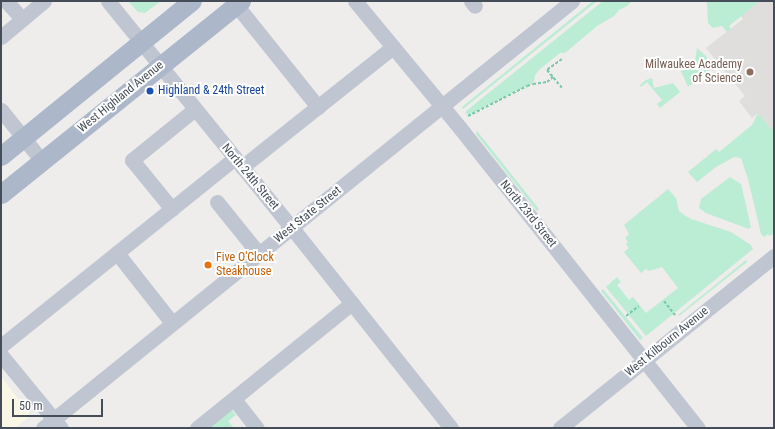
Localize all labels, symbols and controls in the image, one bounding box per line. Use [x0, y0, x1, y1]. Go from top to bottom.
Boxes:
street label: West Highland Avenue [75, 58, 167, 136]
place label: Milwaukee Academy of Science [645, 58, 742, 86]
marker: Milwaukee Academy of Science [745, 67, 755, 77]
place label: Highland & 24th Street [158, 84, 264, 98]
marker: Highland & 24th Street [145, 86, 155, 96]
street label: North 24th Street [218, 141, 282, 213]
street label: North 23rd Street [497, 178, 559, 250]
street label: West State Street [272, 184, 344, 246]
place label: Five O'Clock Steakhouse [216, 251, 274, 279]
marker: Five O'Clock Steakhouse [203, 260, 213, 270]
street label: West Kilbourn Avenue [622, 304, 712, 380]
scale bar [14, 391, 105, 417]
text: 50 m [19, 399, 43, 413]

